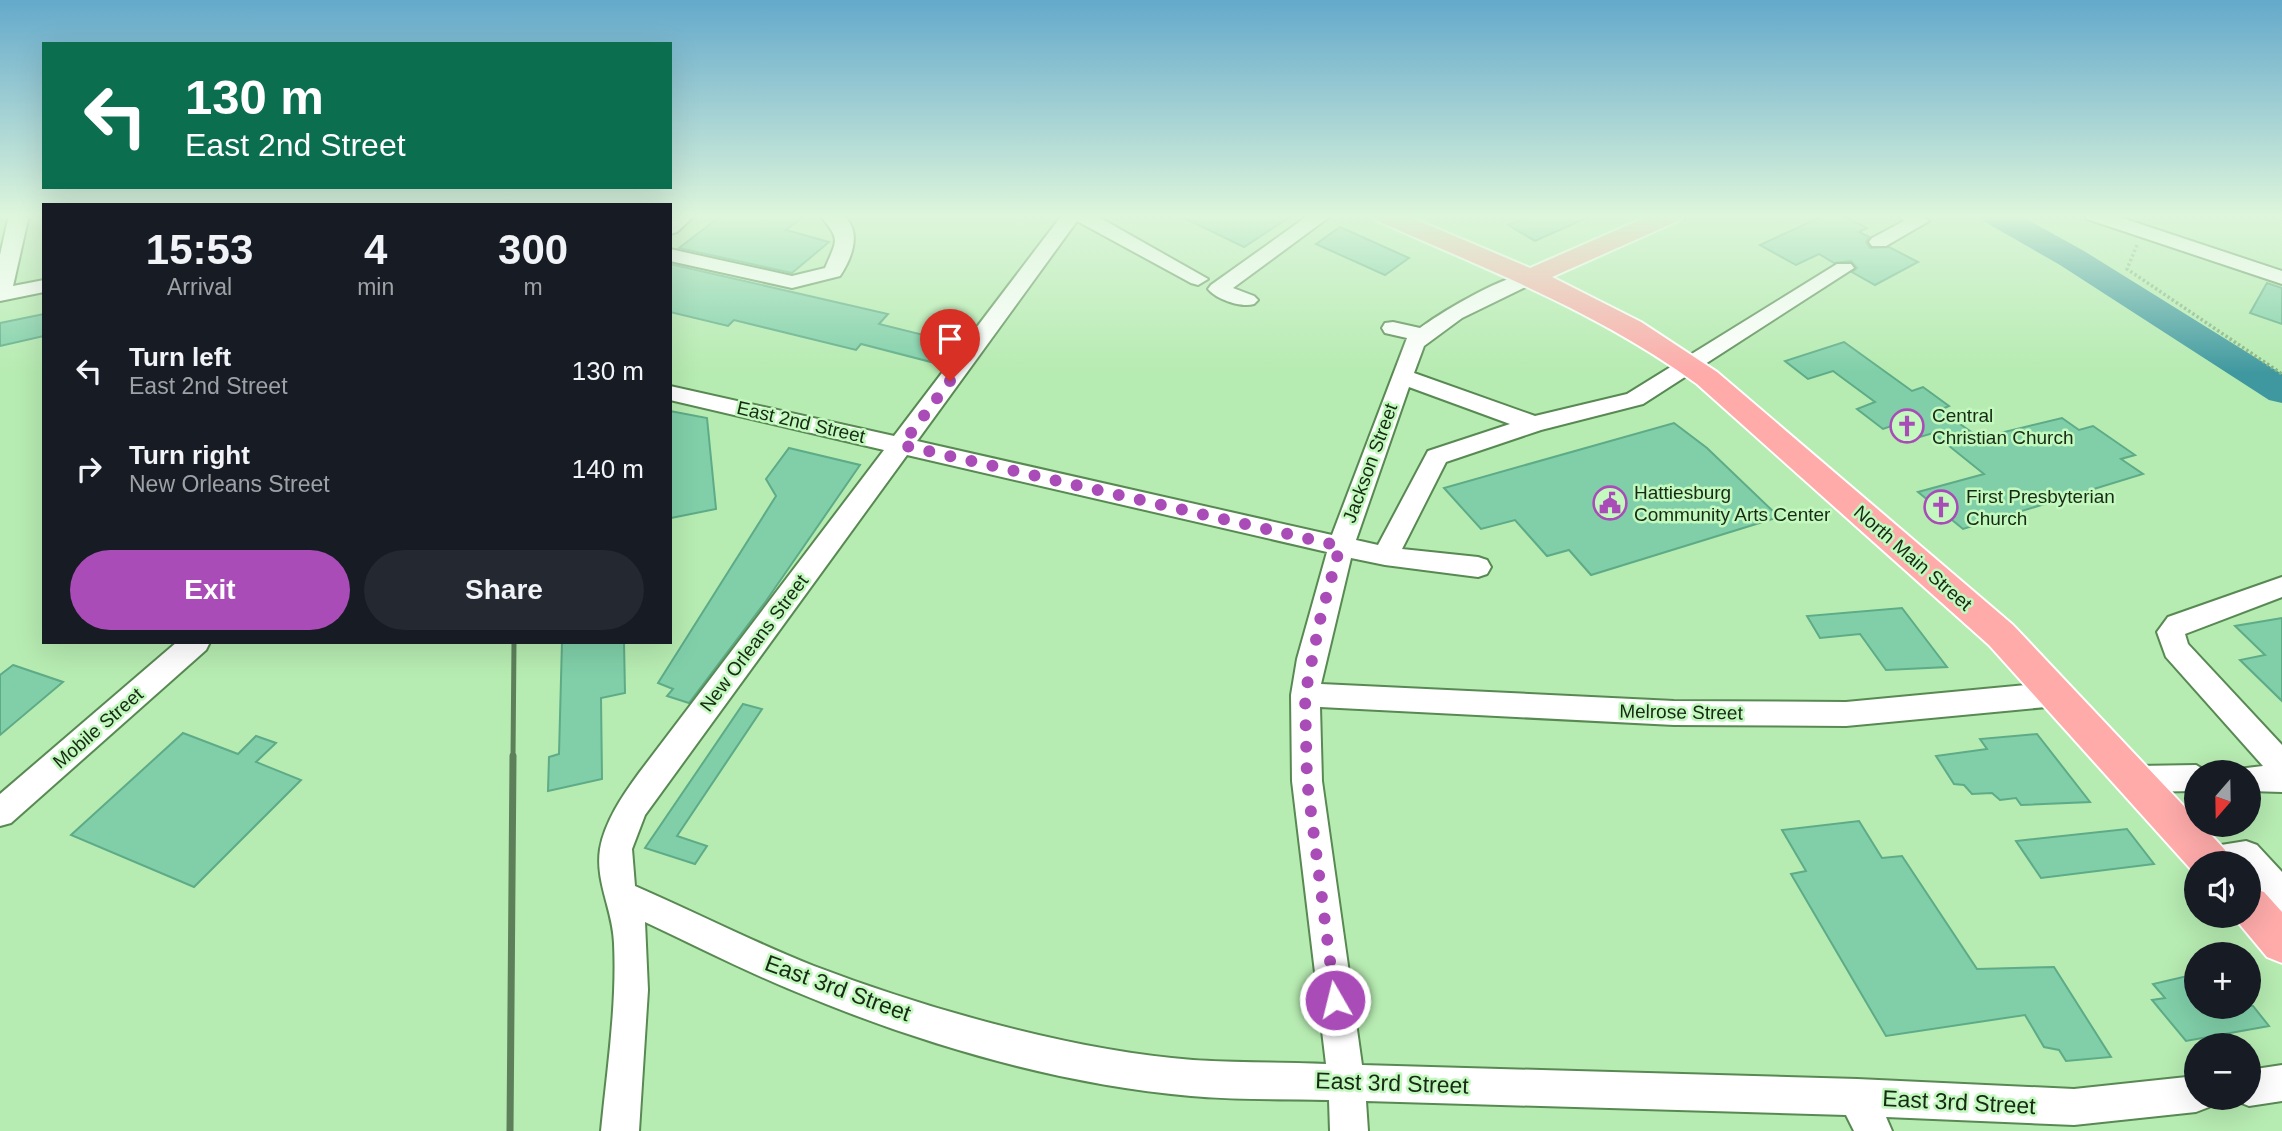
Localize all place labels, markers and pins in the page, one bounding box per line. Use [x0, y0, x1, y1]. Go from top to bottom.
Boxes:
pin [920, 309, 980, 381]
place label: Central Christian Church [1932, 405, 2074, 448]
church icon: Central Christian Church [1888, 407, 1926, 445]
place label: Hattiesburg Community Arts Center [1634, 482, 1831, 525]
public building icon: Hattiesburg Community Arts Center [1591, 484, 1629, 522]
place label: First Presbyterian Church [1966, 486, 2115, 529]
church icon: First Presbyterian Church [1922, 488, 1960, 526]

